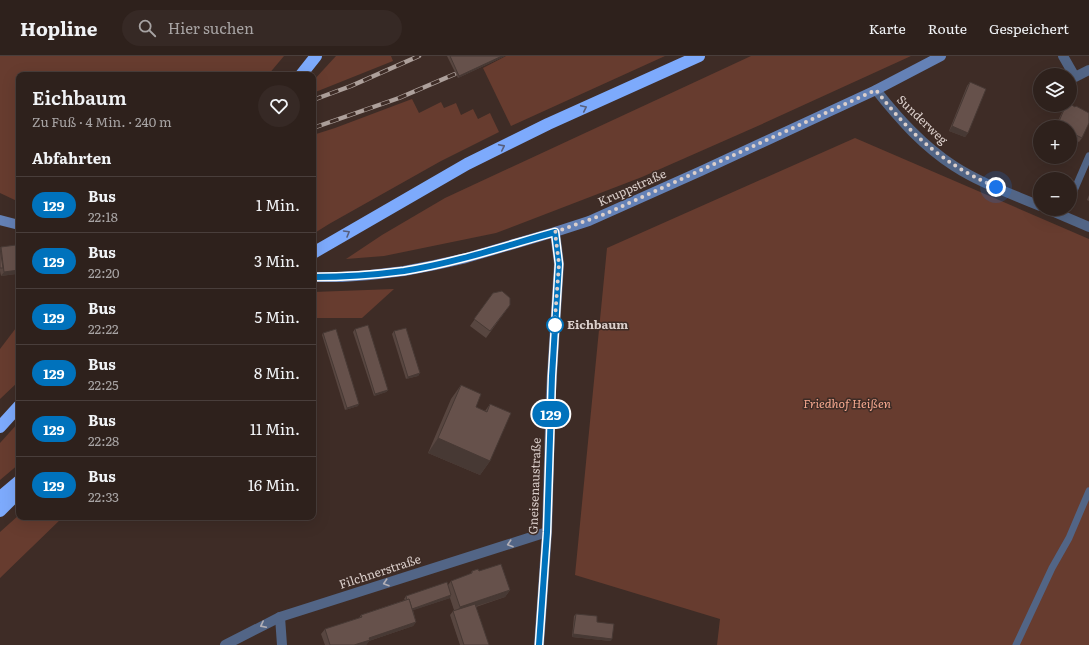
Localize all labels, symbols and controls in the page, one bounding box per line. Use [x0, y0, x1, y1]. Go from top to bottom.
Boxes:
search box [122, 10, 402, 46]
text: Hopline [20, 14, 98, 42]
text: Hier suchen [168, 16, 254, 39]
icon: search [136, 17, 158, 39]
text: Karte [869, 18, 906, 38]
text: Route [928, 18, 967, 38]
text: Gespeichert [989, 18, 1069, 38]
map controls [1033, 68, 1077, 216]
button: layers [1033, 68, 1077, 112]
text: Eichbaum [32, 83, 127, 111]
button: heart [258, 85, 300, 127]
street label: Sunderweg [893, 90, 952, 148]
one-way arrow [579, 105, 587, 113]
text: Zu Fuß · 4 Min. · 240 m [32, 112, 172, 131]
button: + [1033, 120, 1077, 164]
one-way arrow [498, 144, 505, 152]
text: Abfahrten [32, 146, 111, 169]
street label: Kruppstraße [594, 164, 669, 210]
button: − [1033, 172, 1077, 216]
your location [986, 177, 1006, 197]
text: Bus [88, 184, 116, 207]
text: 1 Min. [256, 193, 300, 216]
text: 129 [43, 195, 65, 215]
text: 22:18 [88, 207, 118, 226]
one-way arrow [343, 231, 350, 238]
text: Bus [88, 240, 116, 263]
text: 3 Min. [254, 249, 300, 272]
text: 129 [43, 251, 65, 271]
text: 22:20 [88, 263, 120, 282]
text: Bus [88, 296, 116, 319]
text: 5 Min. [255, 305, 300, 328]
text: 129 [43, 307, 65, 327]
place label: Eichbaum [567, 315, 628, 333]
marker: Eichbaum [546, 316, 564, 334]
text: 22:22 [88, 319, 119, 338]
text: Bus [88, 352, 116, 375]
text: 8 Min. [254, 361, 300, 384]
text: 129 [43, 363, 65, 383]
text: 22:25 [88, 375, 119, 394]
park label: Friedhof Heißen [803, 394, 891, 412]
line badge: 129 [528, 401, 574, 427]
text: 129 [540, 404, 562, 424]
text: Bus [88, 408, 116, 431]
text: 11 Min. [250, 417, 300, 440]
text: 129 [43, 419, 65, 439]
text: 22:28 [88, 431, 119, 450]
street label: Gneisenaustraße [523, 437, 545, 535]
text: Bus [88, 464, 116, 487]
text: 16 Min. [248, 473, 300, 496]
text: 129 [43, 475, 65, 495]
text: 22:33 [88, 487, 119, 506]
one-way arrow [507, 539, 514, 548]
street label: Filchnerstraße [336, 549, 423, 593]
one-way arrow [383, 578, 390, 587]
one-way arrow [260, 621, 268, 628]

